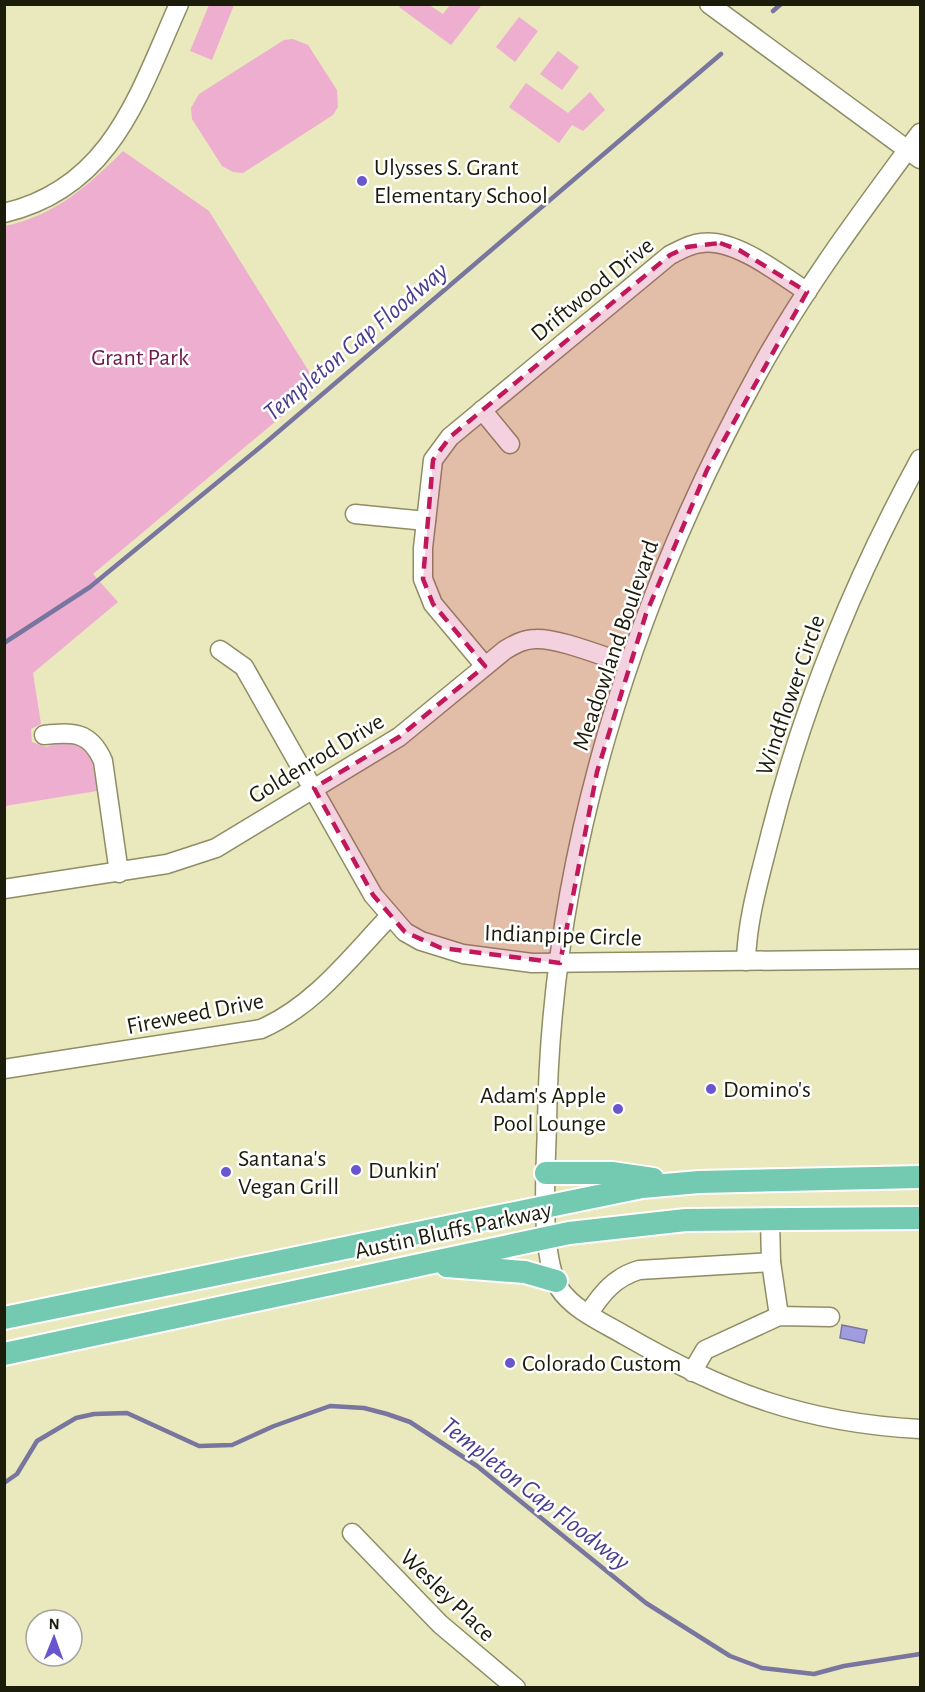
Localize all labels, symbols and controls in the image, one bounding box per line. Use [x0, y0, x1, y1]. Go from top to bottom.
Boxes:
place label: Ulysses S. Grant Elementary School [374, 156, 548, 208]
marker: Ulysses S. Grant Elementary School [355, 174, 369, 188]
street label: Driftwood Drive [527, 233, 658, 346]
water label: Templeton Gap Floodway [259, 257, 453, 426]
park label: Grant Park [91, 346, 189, 370]
street label: Meadowland Boulevard [569, 537, 663, 754]
street label: Windflower Circle [752, 612, 830, 779]
street label: Goldenrod Drive [245, 709, 388, 809]
street label: Indianpipe Circle [484, 921, 642, 951]
street label: Fireweed Drive [125, 989, 266, 1039]
place label: Domino's [723, 1078, 811, 1102]
marker: Domino's [704, 1082, 718, 1096]
place label: Adam's Apple Pool Lounge [480, 1084, 606, 1136]
marker: Adam's Apple Pool Lounge [611, 1102, 625, 1116]
place label: Santana's Vegan Grill [238, 1147, 339, 1199]
place label: Dunkin' [368, 1159, 439, 1183]
marker: Dunkin' [349, 1163, 363, 1177]
marker: Santana's Vegan Grill [219, 1165, 233, 1179]
street label: Austin Bluffs Parkway [353, 1198, 554, 1264]
place label: Colorado Custom [522, 1352, 681, 1376]
marker: Colorado Custom [503, 1356, 517, 1370]
water label: Templeton Gap Floodway [436, 1412, 635, 1575]
street label: Wesley Place [395, 1545, 499, 1646]
north arrow [24, 1608, 84, 1668]
text: N [49, 1616, 60, 1632]

